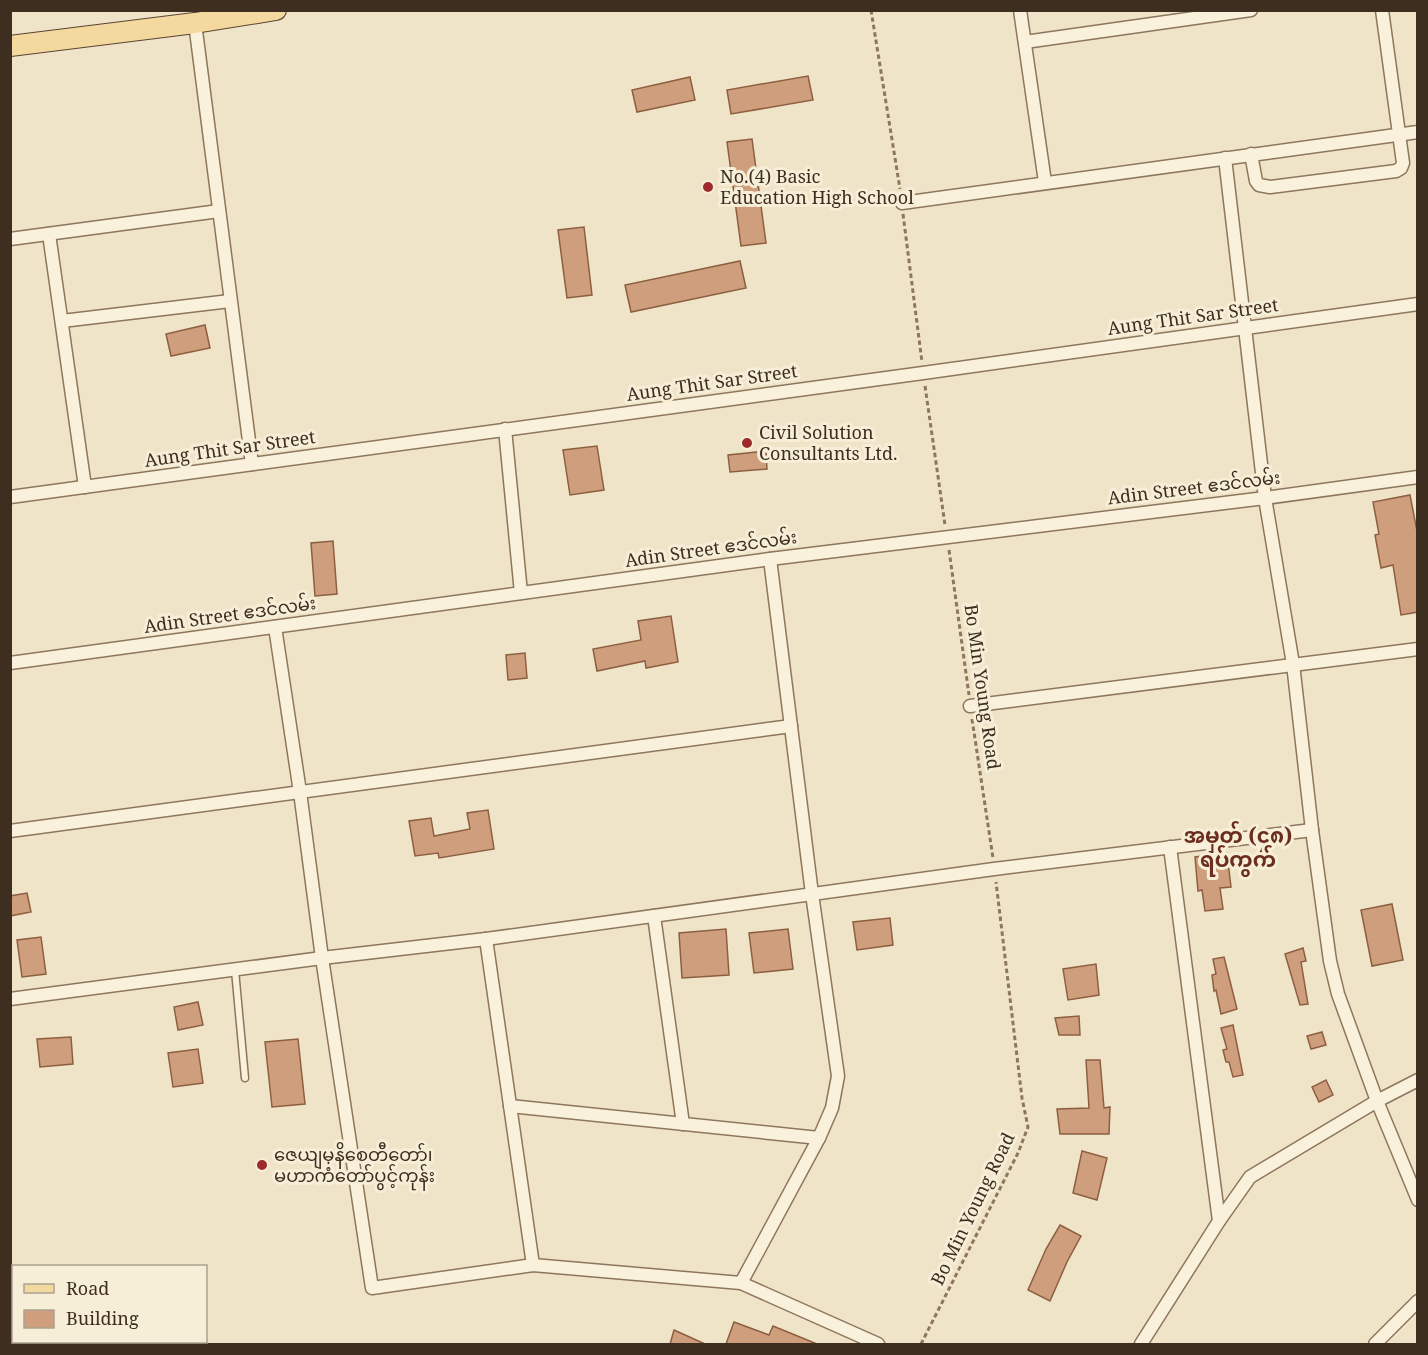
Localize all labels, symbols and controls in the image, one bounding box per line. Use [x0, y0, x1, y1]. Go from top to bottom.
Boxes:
place label: No.(4) Basic Education High School [720, 164, 914, 209]
marker: No.(4) Basic Education High School [701, 180, 715, 194]
street label: Aung Thit Sar Street [1106, 292, 1280, 340]
street label: Aung Thit Sar Street [625, 358, 799, 406]
place label: Civil Solution Consultants Ltd. [759, 420, 898, 465]
street label: Aung Thit Sar Street [143, 424, 317, 472]
marker: Civil Solution Consultants Ltd. [740, 436, 754, 450]
street label: Adin Street ဧဒင်လမ်း [1106, 465, 1281, 509]
street label: Adin Street ဧဒင်လမ်း [623, 524, 798, 572]
street label: Adin Street ဧဒင်လမ်း [142, 590, 317, 638]
street label: Bo Min Young Road [959, 603, 1006, 771]
district label: အမှတ် (၄၈) ရပ်ကွက် [1184, 820, 1292, 877]
street label: Bo Min Young Road [925, 1128, 1019, 1289]
place label: ဇေယျမုနိစေတီတော်၊ မဟာကံတော်ပွင့်ကုန်း [274, 1141, 435, 1191]
marker: ဇေယျမုနိစေတီတော်၊ မဟာကံတော်ပွင့်ကုန်း [255, 1158, 269, 1172]
legend [12, 1265, 207, 1343]
text: Road [66, 1276, 109, 1300]
text: Building [66, 1306, 139, 1330]

